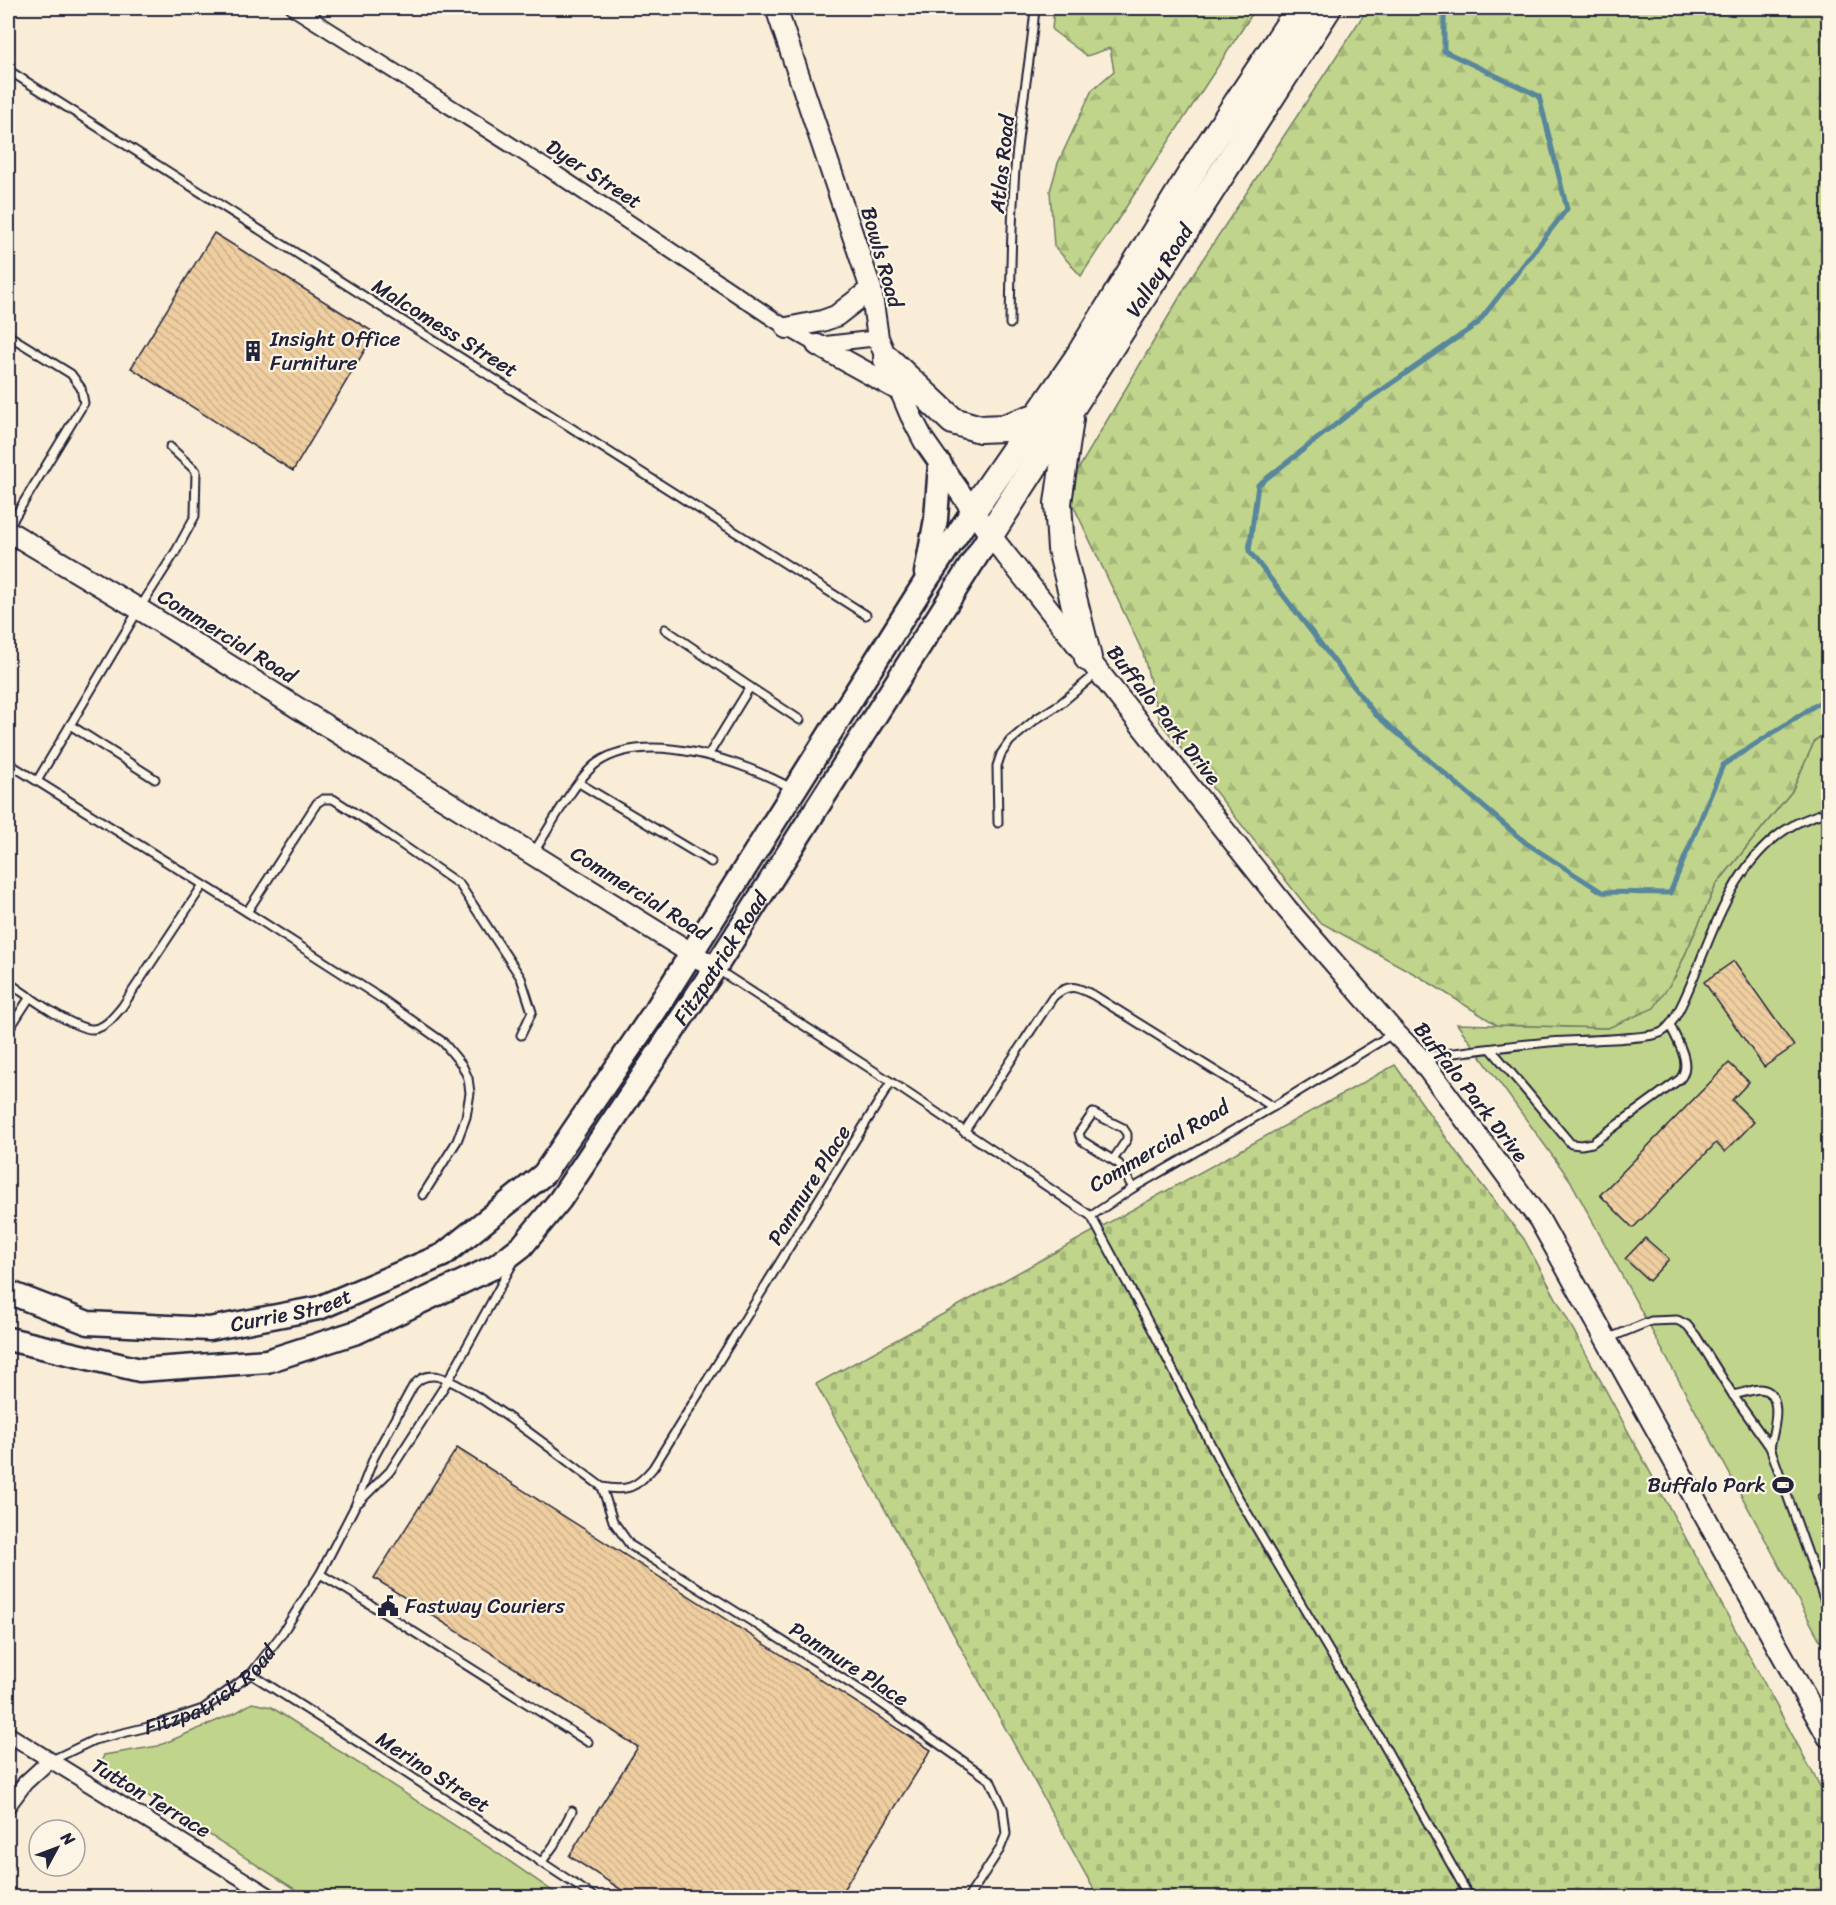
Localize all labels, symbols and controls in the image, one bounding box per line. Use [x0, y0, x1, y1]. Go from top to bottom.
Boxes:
street label: Atlas Road [978, 111, 1026, 216]
street label: Dyer Street [538, 128, 650, 220]
street label: Bowls Road [849, 202, 915, 314]
street label: Valley Road [1115, 214, 1205, 325]
street label: Malcomess Street [364, 268, 526, 388]
place label: Insight Office Furniture [269, 320, 401, 382]
building icon: Insight Office Furniture [241, 339, 265, 363]
street label: Commercial Road [150, 578, 306, 695]
street label: Buffalo Park Drive [1096, 636, 1232, 794]
street label: Commercial Road [563, 835, 719, 952]
street label: Fitzpatrick Road [663, 882, 779, 1033]
street label: Buffalo Park Drive [1403, 1013, 1539, 1171]
street label: Commercial Road [1081, 1088, 1238, 1203]
street label: Panmure Place [757, 1117, 861, 1253]
street label: Currie Street [227, 1277, 358, 1344]
place label: Buffalo Park [1647, 1466, 1766, 1504]
sports icon: Buffalo Park [1771, 1473, 1795, 1497]
place label: Fastway Couriers [405, 1587, 565, 1625]
public building icon: Fastway Couriers [376, 1594, 400, 1618]
street label: Panmure Place [781, 1611, 917, 1717]
street label: Fitzpatrick Road [140, 1634, 288, 1746]
street label: Merino Street [368, 1721, 498, 1823]
street label: Tutton Terrace [84, 1747, 218, 1849]
north arrow [27, 1818, 87, 1878]
text: N [53, 1824, 83, 1853]

